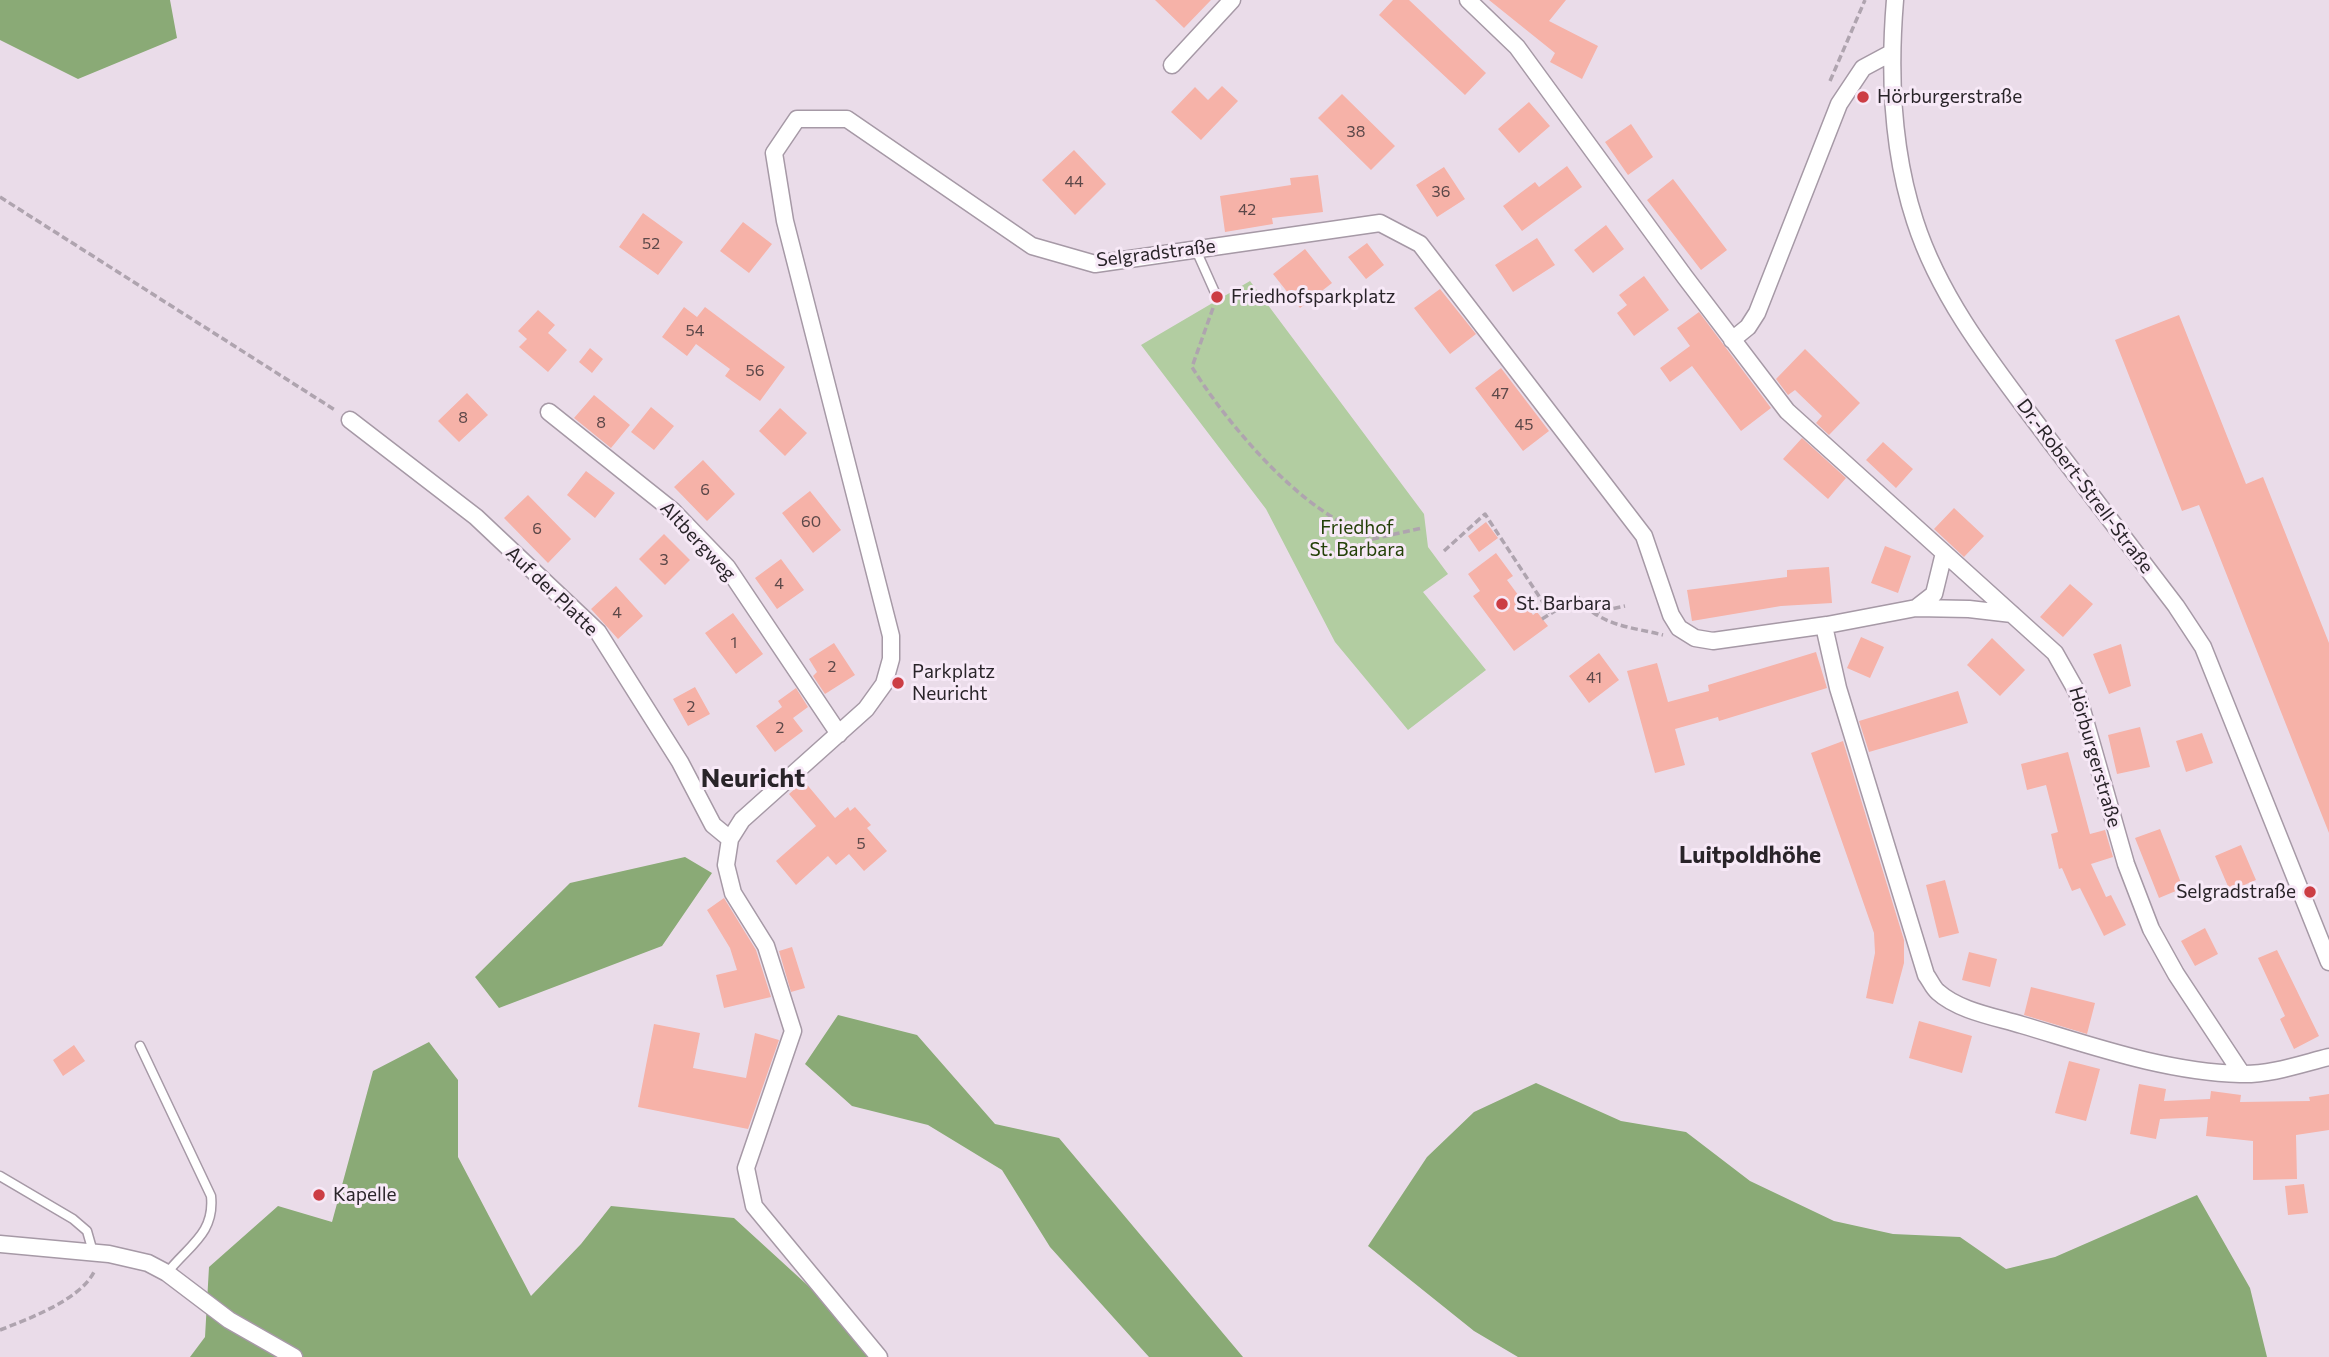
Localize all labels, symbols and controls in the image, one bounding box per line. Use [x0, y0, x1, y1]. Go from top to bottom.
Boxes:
place label: Hörburgerstraße [1877, 86, 2022, 108]
marker: Hörburgerstraße [1855, 89, 1871, 105]
house number: 38 [1347, 122, 1365, 142]
house number: 44 [1064, 172, 1084, 192]
house number: 36 [1432, 182, 1450, 202]
house number: 42 [1238, 200, 1256, 220]
house number: 52 [642, 234, 660, 254]
street label: Selgradstraße [1095, 234, 1217, 272]
place label: Friedhofsparkplatz [1231, 286, 1395, 308]
marker: Friedhofsparkplatz [1209, 289, 1225, 305]
house number: 54 [686, 321, 704, 341]
house number: 56 [746, 361, 764, 381]
house number: 47 [1491, 384, 1509, 404]
street label: Dr.-Robert-Strell-Straße [2012, 394, 2158, 578]
house number: 8 [458, 408, 468, 428]
house number: 8 [596, 413, 606, 433]
house number: 45 [1515, 415, 1533, 435]
house number: 6 [700, 480, 710, 500]
street label: Altbergweg [656, 497, 740, 585]
house number: 60 [801, 512, 821, 532]
park label: Friedhof St. Barbara [1309, 517, 1405, 561]
house number: 6 [532, 519, 542, 539]
street label: Auf der Platte [501, 541, 603, 641]
house number: 3 [659, 550, 669, 570]
house number: 4 [774, 574, 784, 594]
place label: St. Barbara [1516, 593, 1611, 615]
marker: St. Barbara [1494, 596, 1510, 612]
house number: 4 [612, 603, 622, 623]
house number: 1 [731, 633, 737, 653]
house number: 2 [828, 657, 836, 677]
place label: Parkplatz Neuricht [912, 661, 995, 705]
house number: 41 [1586, 668, 1602, 688]
marker: Parkplatz Neuricht [890, 675, 906, 691]
street label: Hörburgerstraße [2064, 684, 2126, 830]
house number: 2 [687, 697, 695, 717]
house number: 2 [776, 718, 784, 738]
district label: Neuricht [701, 762, 805, 794]
house number: 5 [856, 834, 866, 854]
district label: Luitpoldhöhe [1679, 841, 1821, 869]
place label: Selgradstraße [2176, 881, 2296, 903]
marker: Selgradstraße [2302, 884, 2318, 900]
place label: Kapelle [333, 1184, 397, 1206]
marker: Kapelle [311, 1187, 327, 1203]

